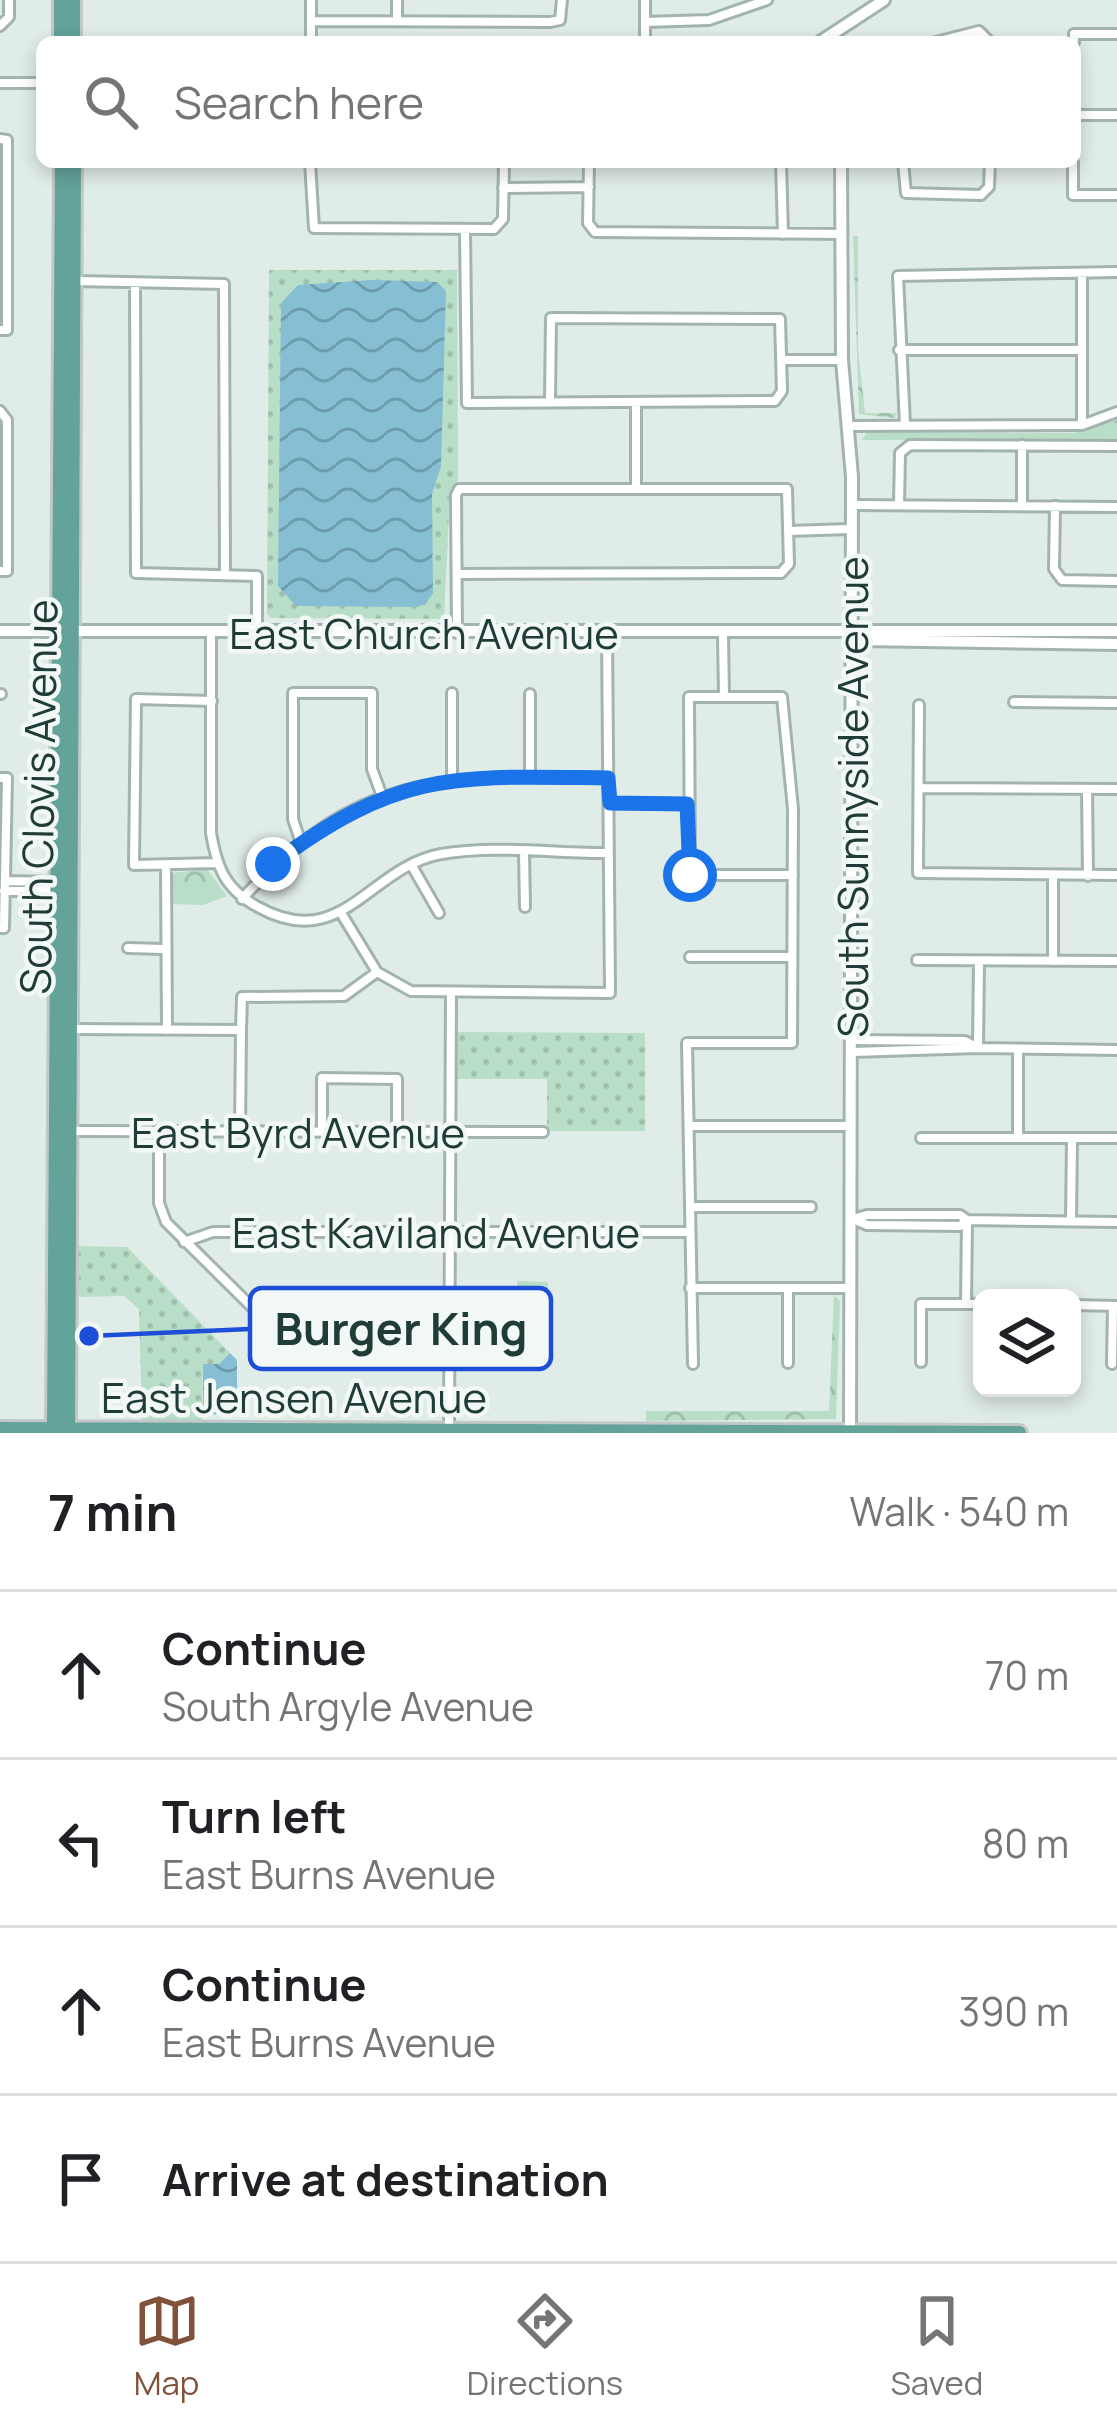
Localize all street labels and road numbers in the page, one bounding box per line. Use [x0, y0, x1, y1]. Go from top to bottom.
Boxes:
street label: South Sunnyside Avenue [823, 556, 881, 1038]
street label: South Clovis Avenue [6, 599, 70, 995]
street label: East Church Avenue [229, 604, 619, 662]
street label: East Byrd Avenue [131, 1103, 465, 1161]
street label: East Kaviland Avenue [232, 1203, 640, 1261]
street label: East Jensen Avenue [101, 1368, 487, 1426]

